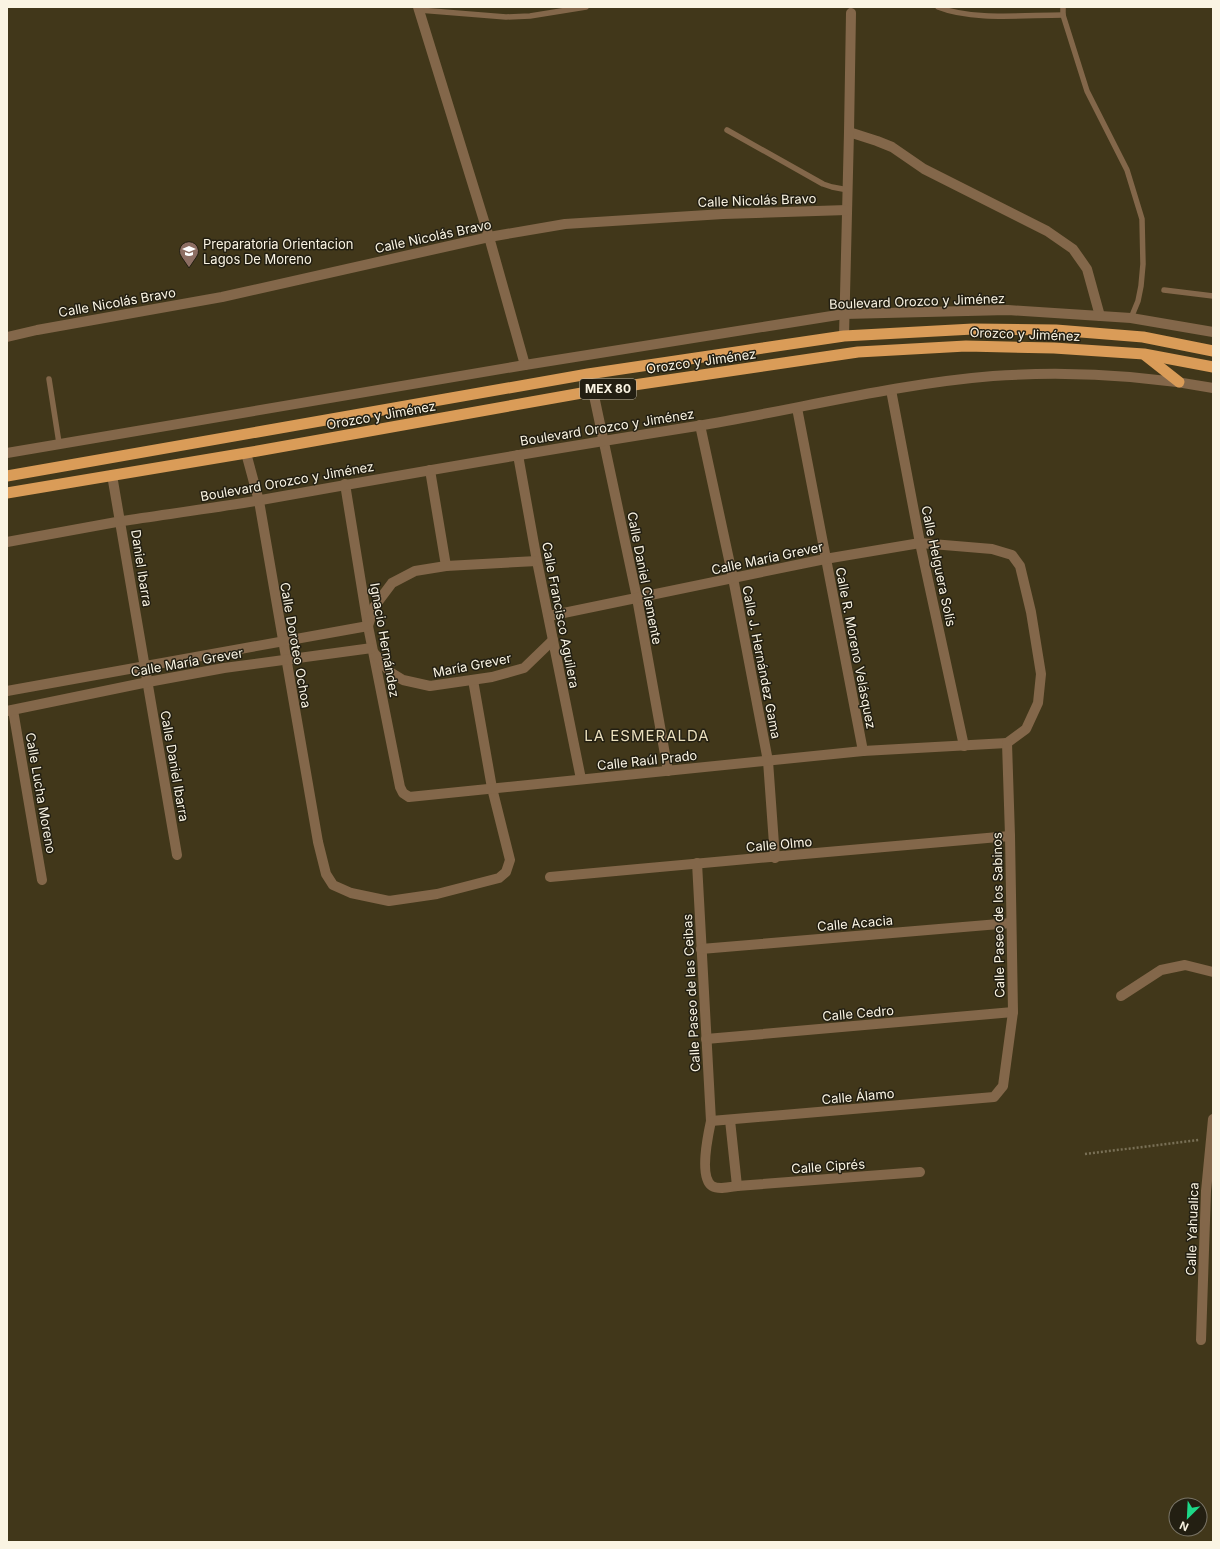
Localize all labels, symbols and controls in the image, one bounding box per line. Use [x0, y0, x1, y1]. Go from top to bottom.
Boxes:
street label: Calle Nicolás Bravo [697, 190, 817, 210]
street label: Calle Nicolás Bravo [373, 216, 493, 256]
place label: Preparatoria Orientacion Lagos De Moreno [203, 236, 353, 267]
school or university icon: Preparatoria Orientacion Lagos De Moreno [178, 240, 200, 268]
street label: Calle Nicolás Bravo [57, 284, 177, 320]
street label: Boulevard Orozco y Jiménez [829, 290, 1005, 312]
street label: Orozco y Jiménez [969, 324, 1081, 344]
street label: Orozco y Jiménez [645, 345, 757, 377]
road number: MEX 80 [580, 379, 636, 399]
street label: Orozco y Jiménez [325, 397, 437, 433]
street label: Boulevard Orozco y Jiménez [519, 405, 695, 449]
street label: Boulevard Orozco y Jiménez [199, 458, 375, 504]
street label: Calle Helguera Solís [918, 504, 960, 628]
street label: Calle Daniel Clemente [624, 510, 666, 646]
street label: Daniel Ibarra [128, 528, 156, 608]
street label: Calle María Grever [710, 538, 824, 578]
street label: Calle Francisco Aguilera [539, 541, 583, 689]
street label: Calle R. Moreno Velásquez [832, 566, 880, 730]
street label: Calle Doroteo Ochoa [277, 581, 315, 709]
street label: Ignacio Hernández [367, 581, 403, 699]
street label: Calle J. Hernández Gama [739, 584, 785, 740]
street label: Calle María Grever [130, 644, 245, 680]
street label: María Grever [431, 650, 513, 680]
street label: Calle Daniel Ibarra [157, 709, 193, 823]
district label: LA ESMERALDA [584, 726, 710, 745]
street label: Calle Lucha Moreno [22, 731, 60, 855]
street label: Calle Raúl Prado [596, 747, 698, 773]
street label: Calle Paseo de los Sabinos [989, 832, 1007, 998]
street label: Calle Olmo [745, 833, 813, 855]
street label: Calle Acacia [816, 912, 894, 934]
street label: Calle Paseo de las Ceibas [679, 913, 703, 1073]
street label: Calle Cedro [822, 1002, 895, 1024]
street label: Calle Álamo [821, 1085, 895, 1107]
street label: Calle Ciprés [791, 1155, 866, 1177]
street label: Calle Yahualica [1182, 1182, 1202, 1276]
north arrow [1168, 1497, 1208, 1537]
text: N [1177, 1518, 1191, 1534]

